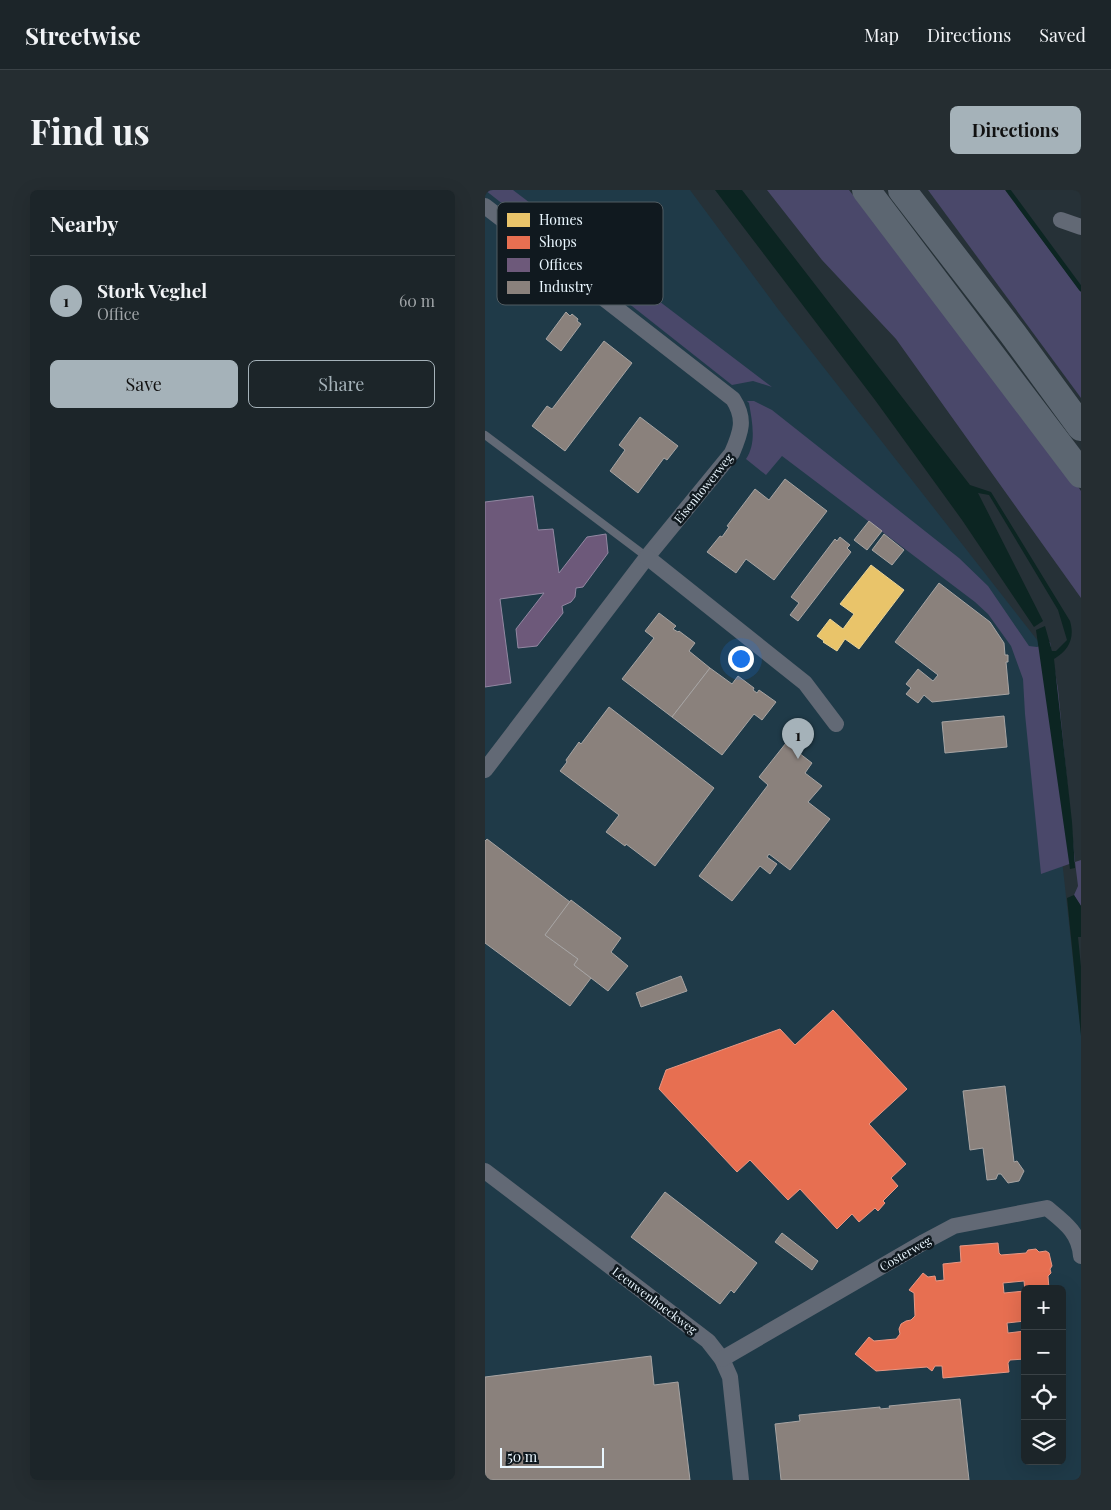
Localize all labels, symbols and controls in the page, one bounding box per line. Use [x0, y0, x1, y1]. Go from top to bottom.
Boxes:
text: Streetwise [25, 19, 141, 51]
text: Map [864, 23, 899, 47]
text: Directions [927, 23, 1011, 47]
text: Saved [1039, 23, 1086, 47]
button: Directions [950, 106, 1081, 154]
text: Find us [30, 107, 150, 154]
legend [497, 202, 663, 305]
text: Nearby [50, 209, 119, 237]
text: Homes [539, 210, 583, 229]
text: Shops [539, 232, 577, 251]
text: Offices [539, 255, 583, 274]
text: Stork Veghel [97, 277, 207, 303]
text: Industry [539, 277, 593, 296]
text: 1 [63, 290, 69, 311]
text: 60 m [399, 290, 435, 311]
text: Office [97, 303, 140, 324]
button: Save [50, 360, 238, 408]
button: Share [248, 360, 435, 408]
street label: Eisenhowerweg [670, 449, 736, 526]
your location [728, 646, 754, 672]
pin: 1 [782, 718, 814, 759]
street label: Costerweg [876, 1231, 934, 1274]
street label: Leeuwenhoeckweg [609, 1263, 701, 1338]
map controls [1021, 1285, 1066, 1465]
button: + [1021, 1285, 1066, 1330]
button: − [1021, 1330, 1066, 1375]
button: locate [1021, 1375, 1066, 1420]
button: layers [1021, 1420, 1066, 1465]
scale bar [500, 1445, 604, 1468]
text: 50 m [507, 1447, 537, 1466]

